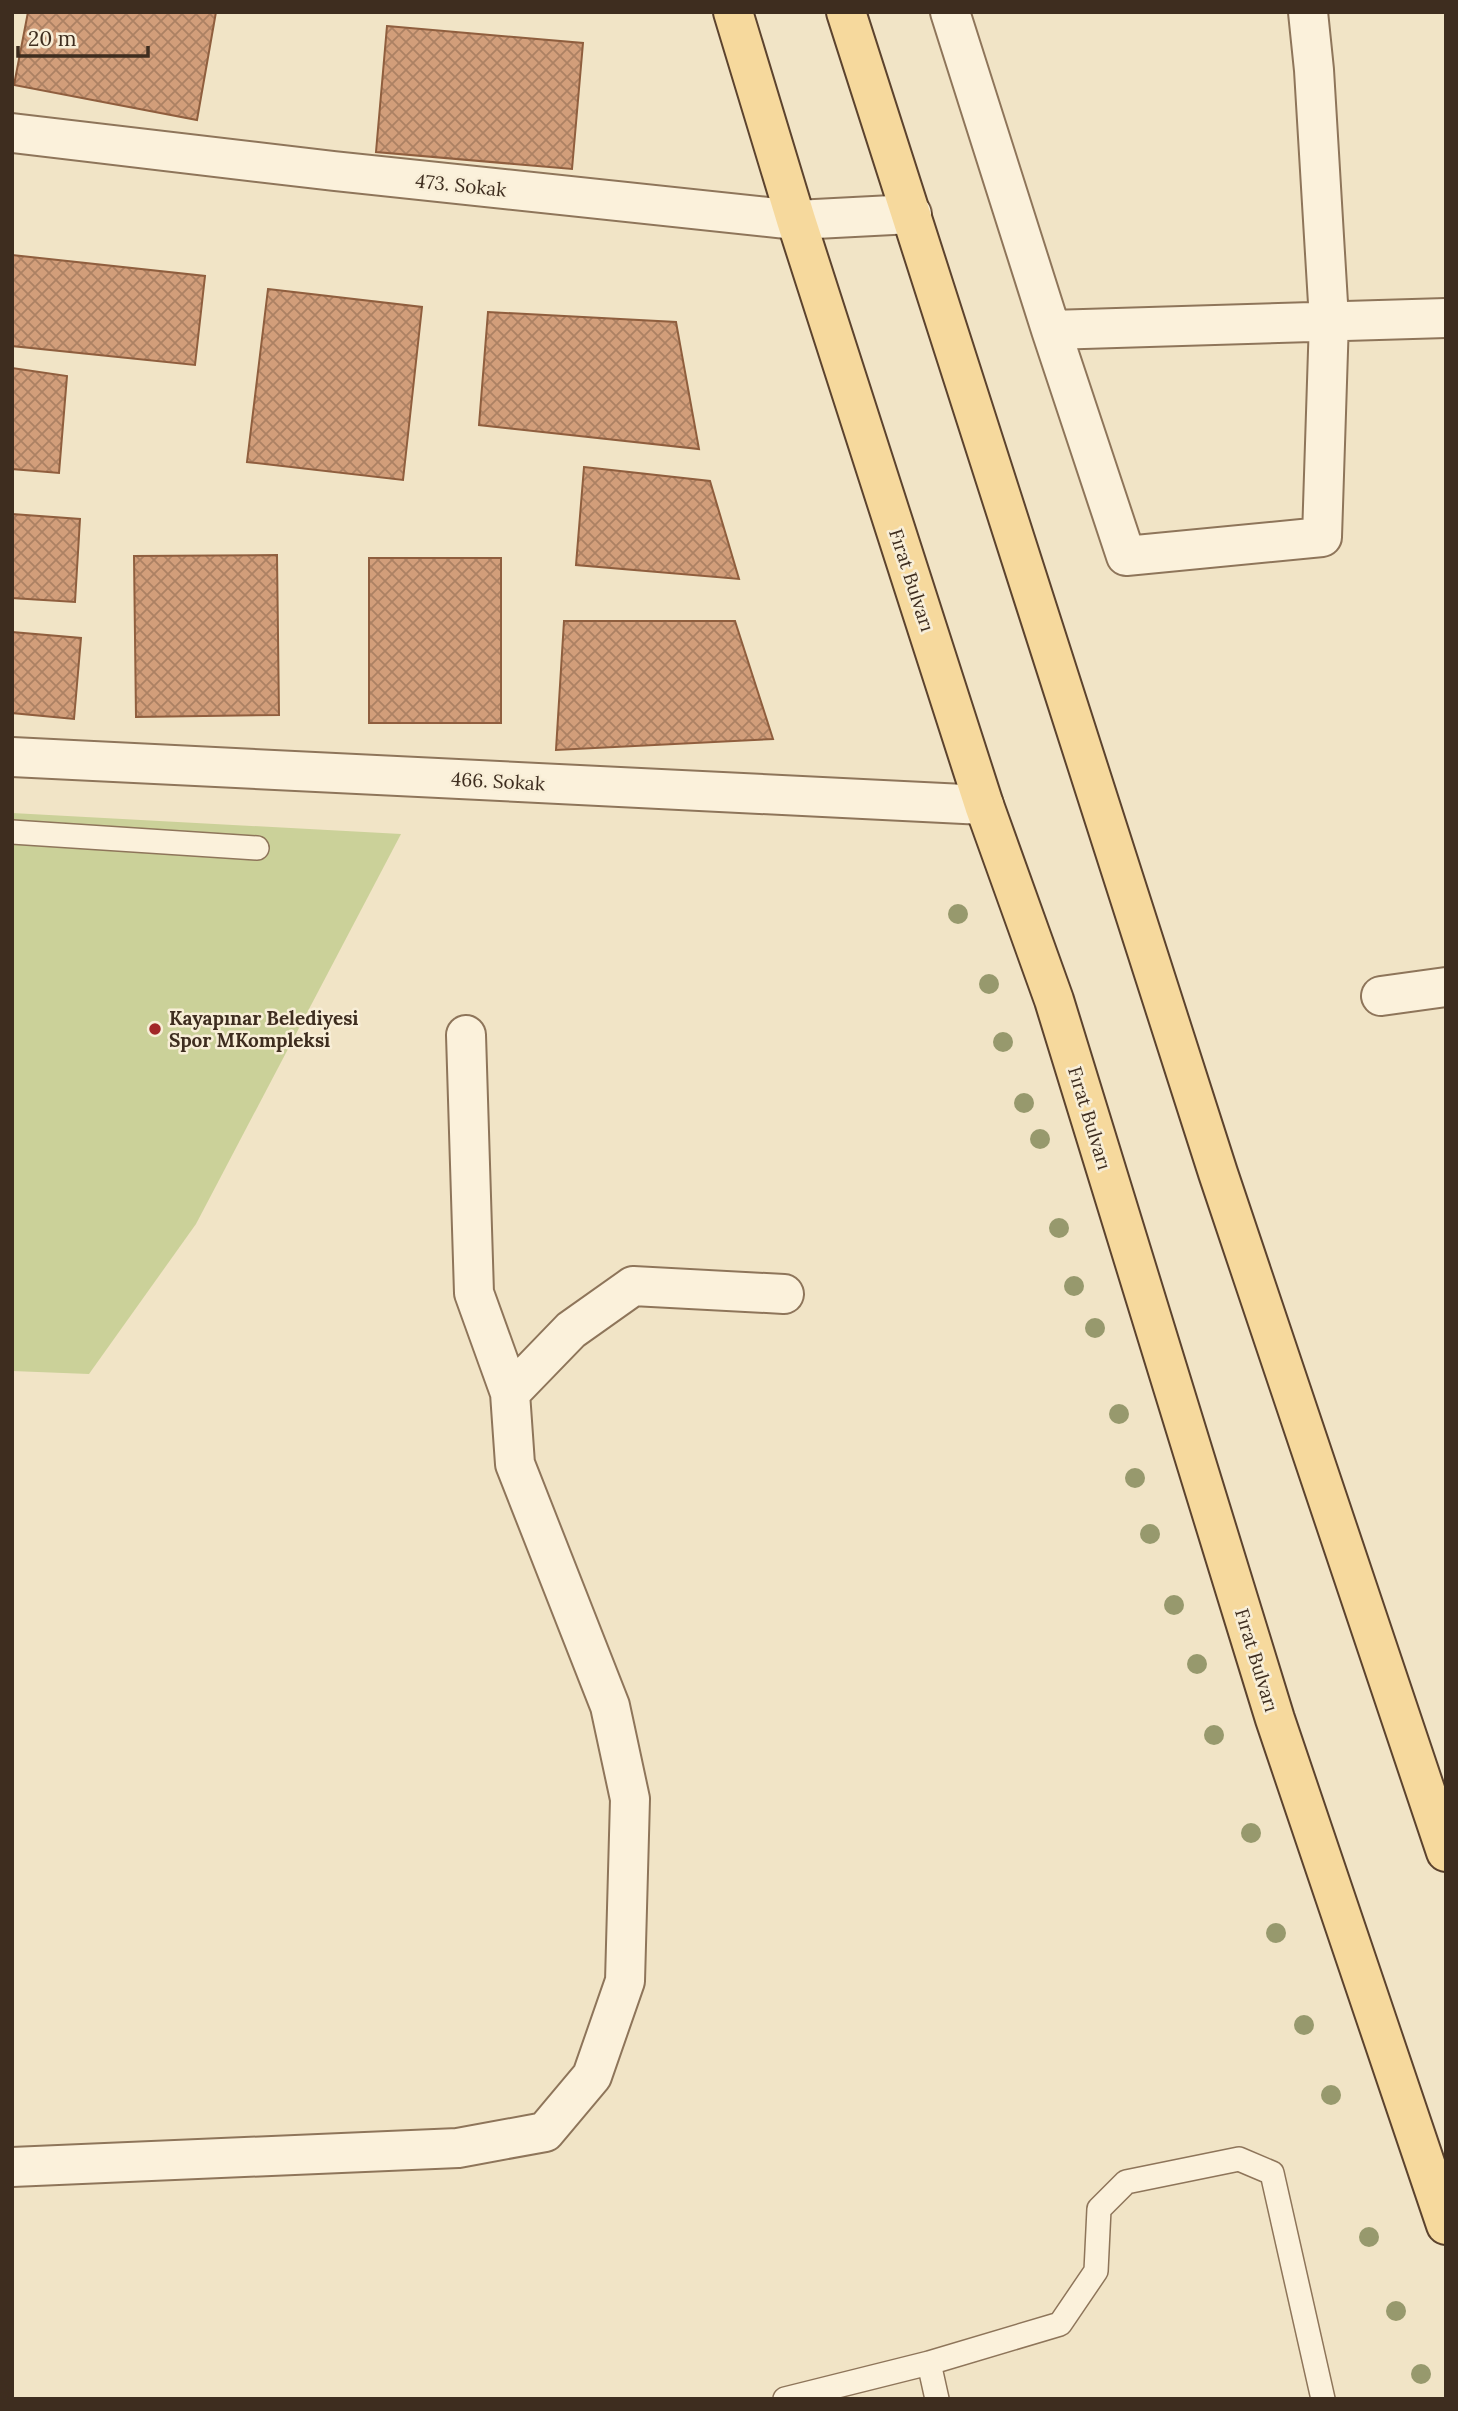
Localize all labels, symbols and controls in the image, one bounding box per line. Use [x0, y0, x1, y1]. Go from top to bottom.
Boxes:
scale bar [18, 14, 147, 58]
text: 20 m [28, 25, 77, 52]
street label: 473. Sokak [414, 168, 508, 202]
street label: Fırat Bulvarı [884, 526, 940, 634]
street label: 466. Sokak [450, 767, 546, 795]
place label: Kayapınar Belediyesi Spor MKompleksi [169, 1006, 359, 1052]
marker: Kayapınar Belediyesi Spor MKompleksi [147, 1021, 163, 1037]
street label: Fırat Bulvarı [1063, 1063, 1117, 1173]
street label: Fırat Bulvarı [1230, 1605, 1284, 1715]

